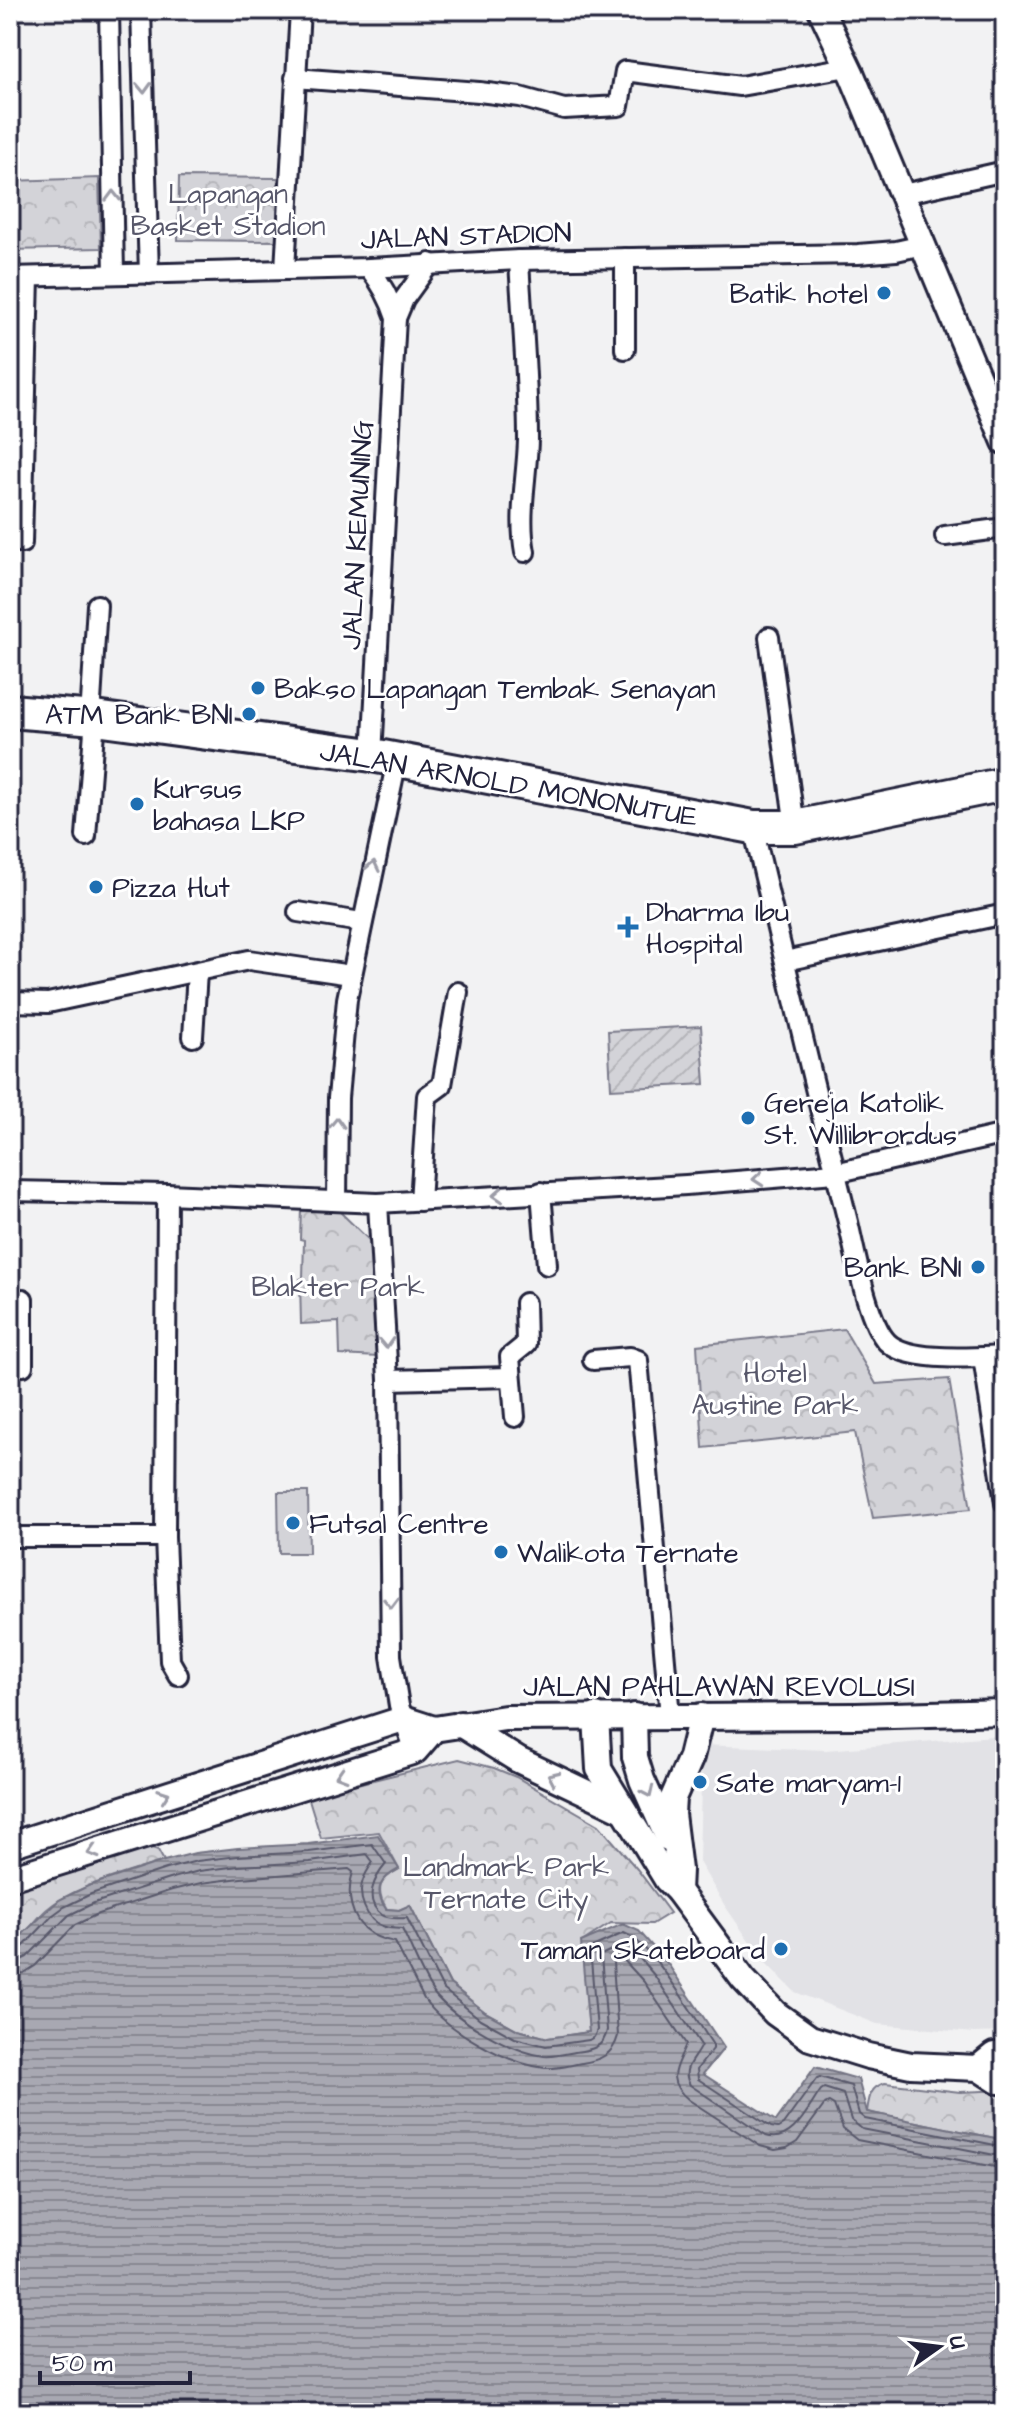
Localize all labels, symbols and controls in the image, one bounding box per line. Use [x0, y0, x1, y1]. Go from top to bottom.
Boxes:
one-way arrow [135, 82, 152, 95]
park label: Lapangan Basket Stadion [131, 175, 326, 246]
one-way arrow [104, 189, 121, 202]
street label: JALAN STADION [360, 213, 572, 260]
place label: Batik hotel [729, 275, 868, 314]
marker: Batik hotel [875, 284, 893, 302]
street label: JALAN KEMUNING [332, 419, 383, 651]
place label: Bakso Lapangan Tembak Senayan [274, 670, 716, 711]
marker: Bakso Lapangan Tembak Senayan [249, 679, 267, 697]
place label: ATM Bank BNI [45, 696, 233, 735]
marker: ATM Bank BNI [240, 705, 258, 723]
street label: JALAN ARNOLD MONONUTUE [317, 732, 701, 837]
place label: Kursus bahasa LKP [153, 770, 305, 841]
marker: Kursus bahasa LKP [128, 795, 146, 813]
one-way arrow [364, 860, 381, 874]
place label: Pizza Hut [112, 869, 230, 908]
marker: Pizza Hut [87, 878, 105, 896]
place label: Dharma Ibu Hospital [646, 893, 789, 964]
marker: Dharma Ibu Hospital [617, 916, 639, 938]
place label: Gereja Katolik St. Willibrordus [764, 1084, 957, 1155]
marker: Gereja Katolik St. Willibrordus [739, 1109, 757, 1127]
one-way arrow [328, 1116, 345, 1129]
one-way arrow [751, 1170, 764, 1187]
one-way arrow [491, 1186, 504, 1203]
place label: Bank BNI [844, 1249, 962, 1288]
marker: Bank BNI [969, 1258, 987, 1276]
park label: Blakter Park [251, 1268, 425, 1307]
one-way arrow [377, 1337, 394, 1350]
park label: Hotel Austine Park [692, 1354, 858, 1425]
place label: Futsal Centre [309, 1505, 489, 1544]
marker: Futsal Centre [284, 1514, 302, 1532]
place label: Walikota Ternate [517, 1534, 739, 1573]
marker: Walikota Ternate [492, 1543, 510, 1561]
one-way arrow [382, 1597, 399, 1610]
street label: JALAN PAHLAWAN REVOLUSI [523, 1668, 915, 1707]
place label: Sate maryam-1 [716, 1764, 902, 1805]
one-way arrow [335, 1765, 349, 1781]
one-way arrow [546, 1771, 561, 1787]
marker: Sate maryam-1 [691, 1773, 709, 1791]
one-way arrow [638, 1783, 654, 1798]
one-way arrow [156, 1789, 170, 1805]
one-way arrow [86, 1843, 100, 1859]
park label: Landmark Park Ternate City [403, 1848, 609, 1921]
place label: Taman Skateboard [521, 1931, 765, 1970]
marker: Taman Skateboard [772, 1940, 790, 1958]
north arrow [899, 2307, 979, 2387]
text: U [940, 2333, 973, 2352]
scale bar [40, 2335, 190, 2385]
text: 50 m [52, 2347, 113, 2381]

